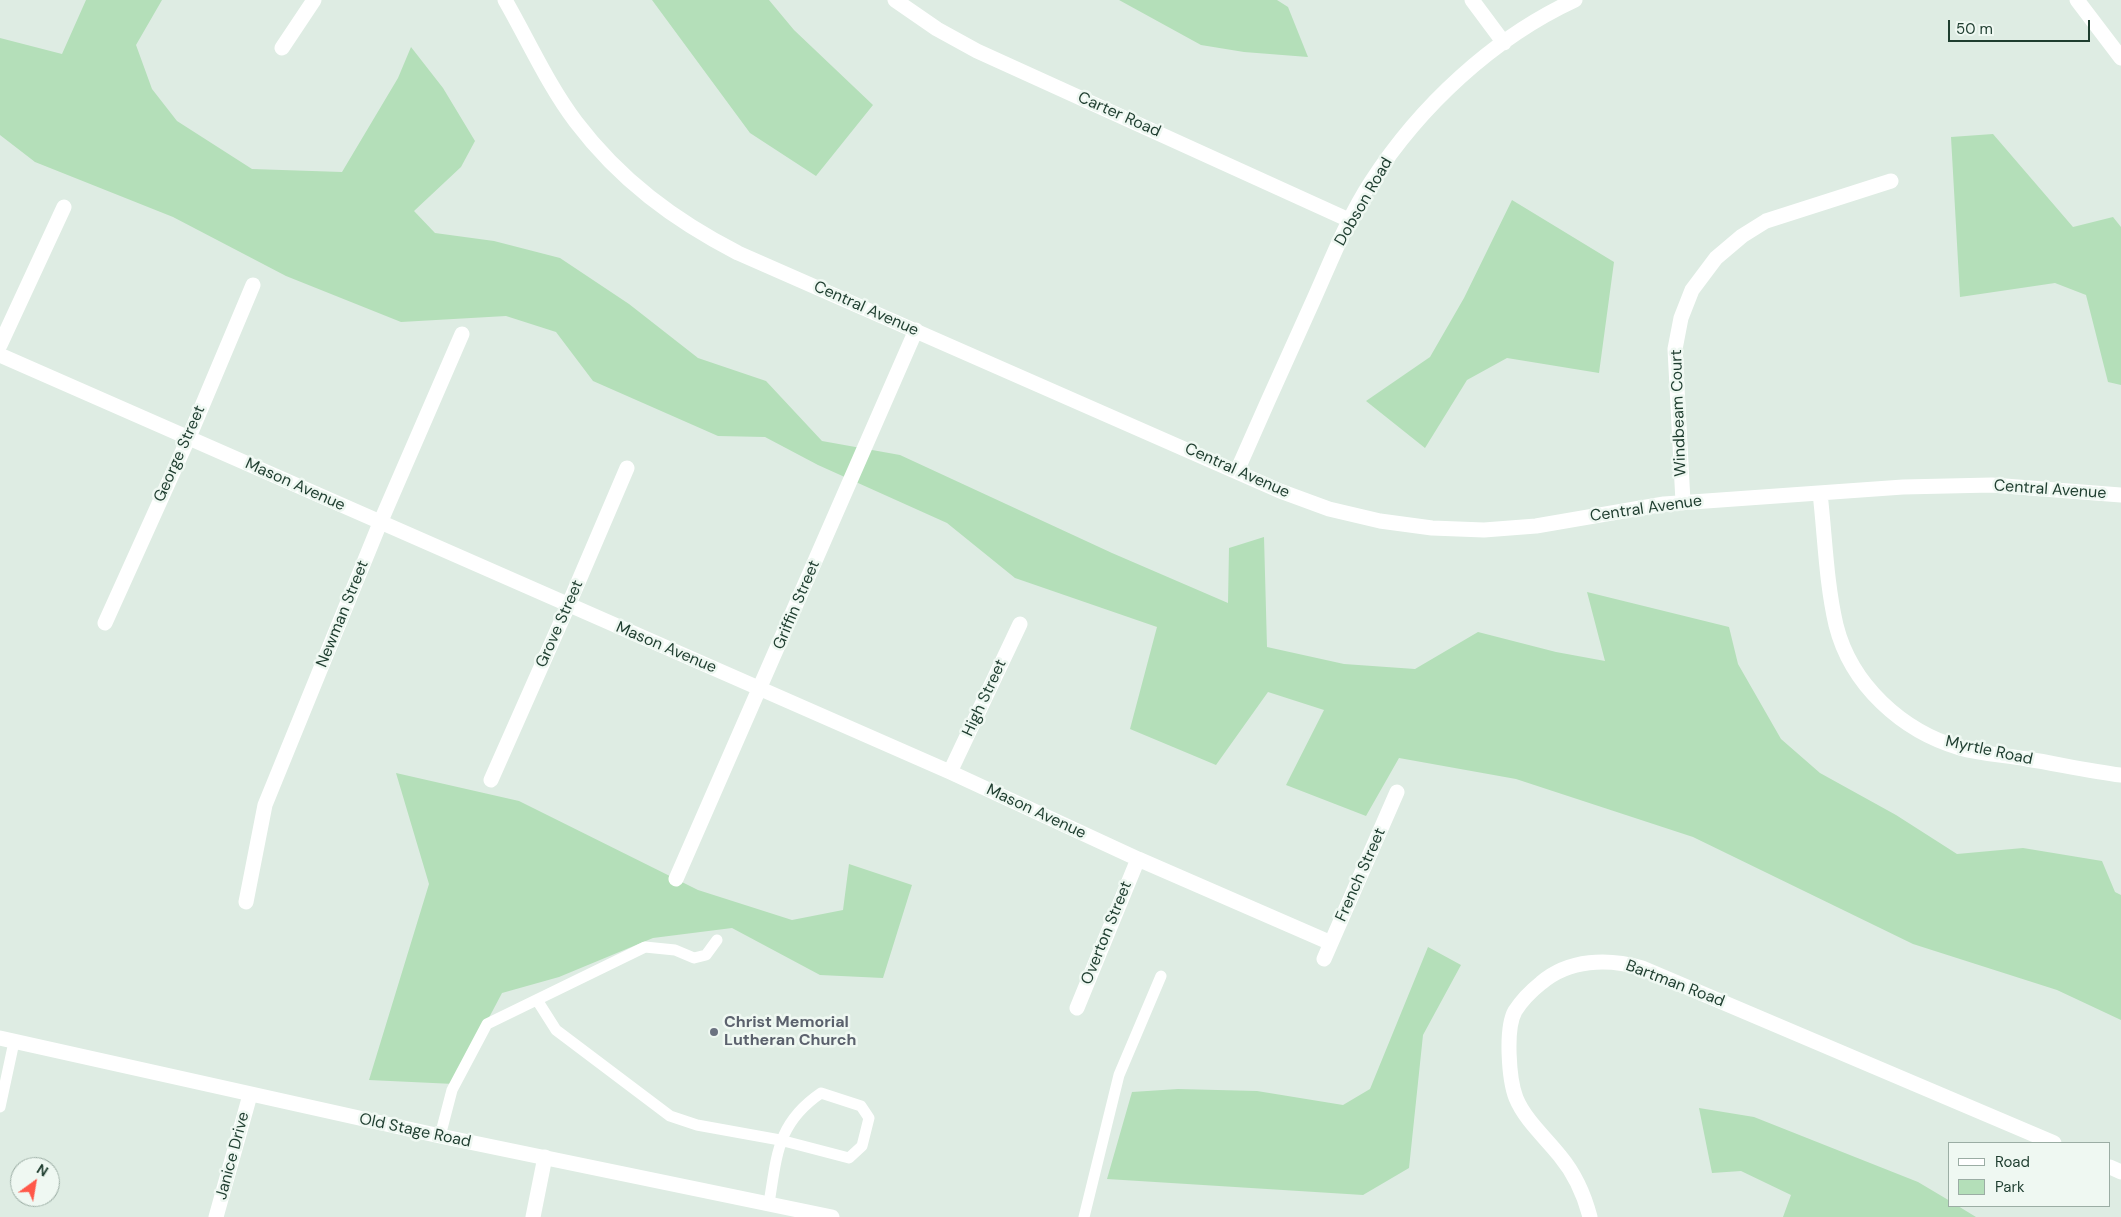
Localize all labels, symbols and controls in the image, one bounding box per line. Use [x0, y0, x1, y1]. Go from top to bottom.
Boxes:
scale bar [1951, 10, 2094, 42]
text: 50 m [1956, 19, 1993, 39]
street label: Carter Road [1075, 88, 1163, 142]
street label: Dobson Road [1331, 154, 1397, 250]
street label: Central Avenue [811, 277, 921, 341]
street label: Windbeam Court [1667, 349, 1691, 477]
street label: George Street [150, 403, 210, 505]
street label: Central Avenue [1182, 439, 1292, 503]
street label: Mason Avenue [242, 454, 348, 516]
street label: Central Avenue [1993, 476, 2107, 504]
street label: Central Avenue [1589, 492, 1703, 526]
street label: Griffin Street [770, 557, 824, 653]
street label: Newman Street [313, 558, 373, 670]
street label: Grove Street [532, 577, 588, 671]
street label: Mason Avenue [613, 618, 719, 678]
street label: High Street [959, 657, 1011, 739]
street label: Myrtle Road [1944, 732, 2034, 770]
street label: Mason Avenue [983, 781, 1089, 843]
street label: French Street [1332, 825, 1390, 925]
street label: Overton Street [1078, 879, 1136, 987]
street label: Bartman Road [1623, 956, 1727, 1012]
place label: Christ Memorial Lutheran Church [724, 1013, 856, 1051]
marker: Christ Memorial Lutheran Church [708, 1026, 720, 1038]
street label: Janice Drive [212, 1110, 254, 1202]
street label: Old Stage Road [357, 1110, 473, 1152]
legend [1948, 1142, 2111, 1207]
text: Road [1995, 1152, 2030, 1172]
north arrow [10, 1157, 60, 1207]
text: N [33, 1160, 52, 1180]
text: Park [1995, 1177, 2025, 1197]

